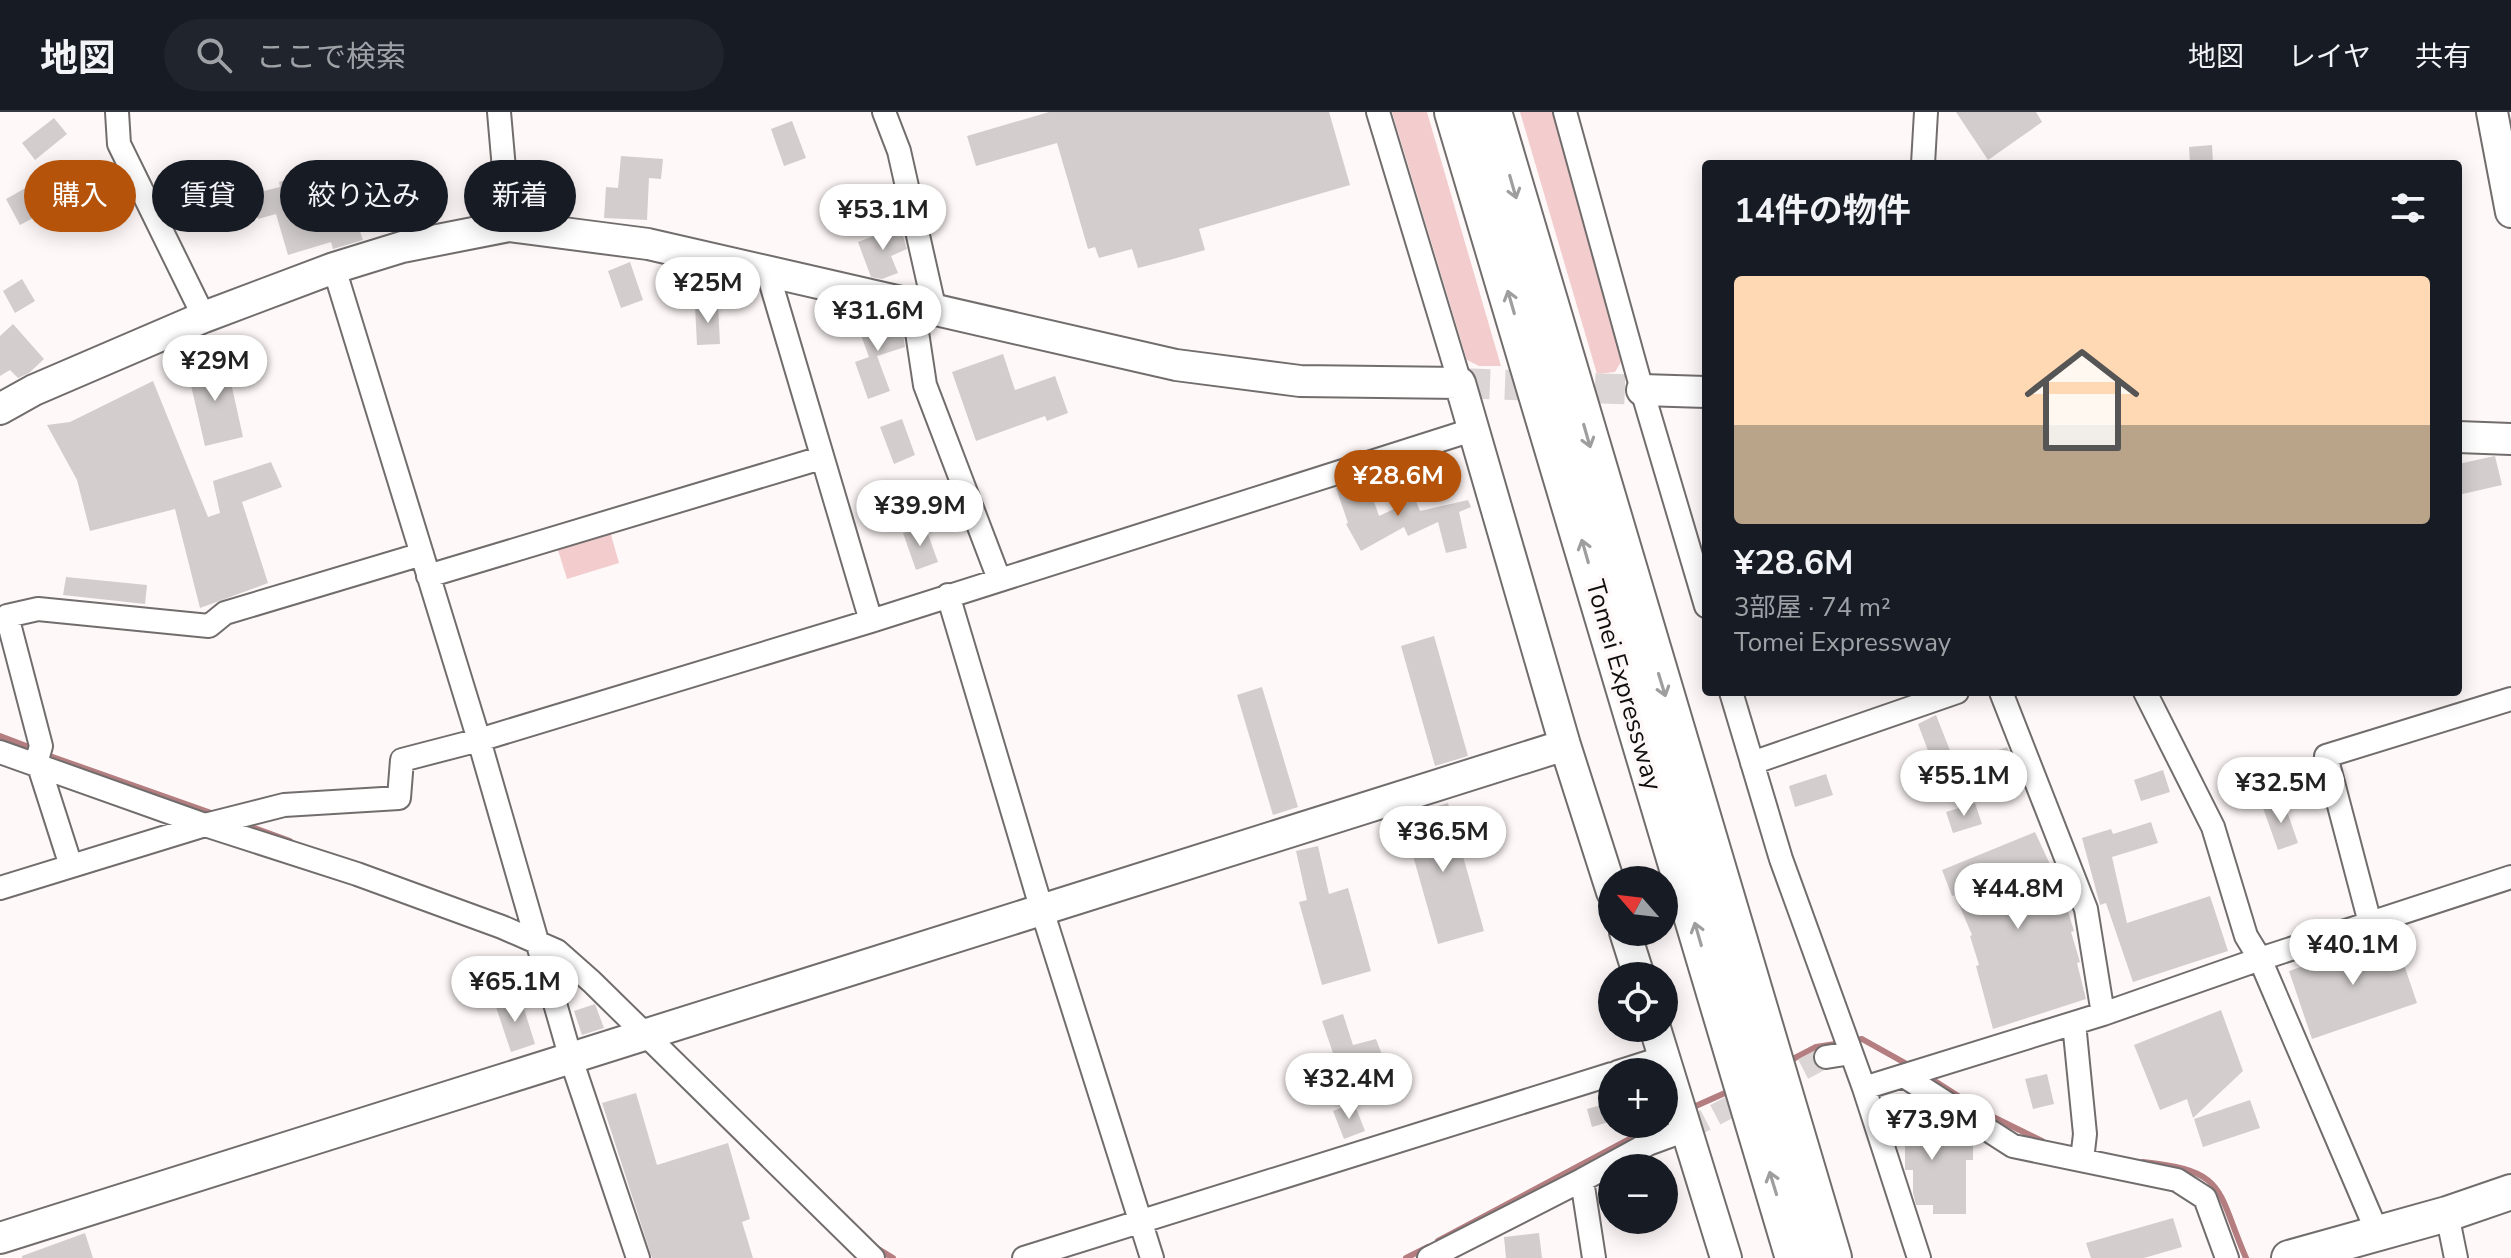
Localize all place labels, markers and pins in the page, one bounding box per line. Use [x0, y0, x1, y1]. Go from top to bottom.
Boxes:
pin: ¥53.1M [818, 184, 948, 252]
pin: ¥25M [661, 257, 755, 325]
pin: ¥31.6M [813, 285, 943, 353]
pin: ¥29M [168, 335, 262, 403]
pin: ¥28.6M [1333, 450, 1463, 518]
pin: ¥39.9M [855, 480, 985, 548]
pin: ¥55.1M [1899, 750, 2029, 818]
pin: ¥32.5M [2216, 757, 2346, 825]
pin: ¥36.5M [1378, 806, 1508, 874]
pin: ¥44.8M [1953, 863, 2083, 931]
pin: ¥40.1M [2288, 919, 2418, 987]
pin: ¥65.1M [450, 956, 580, 1024]
pin: ¥32.4M [1284, 1053, 1414, 1121]
pin: ¥73.9M [1867, 1094, 1997, 1162]

